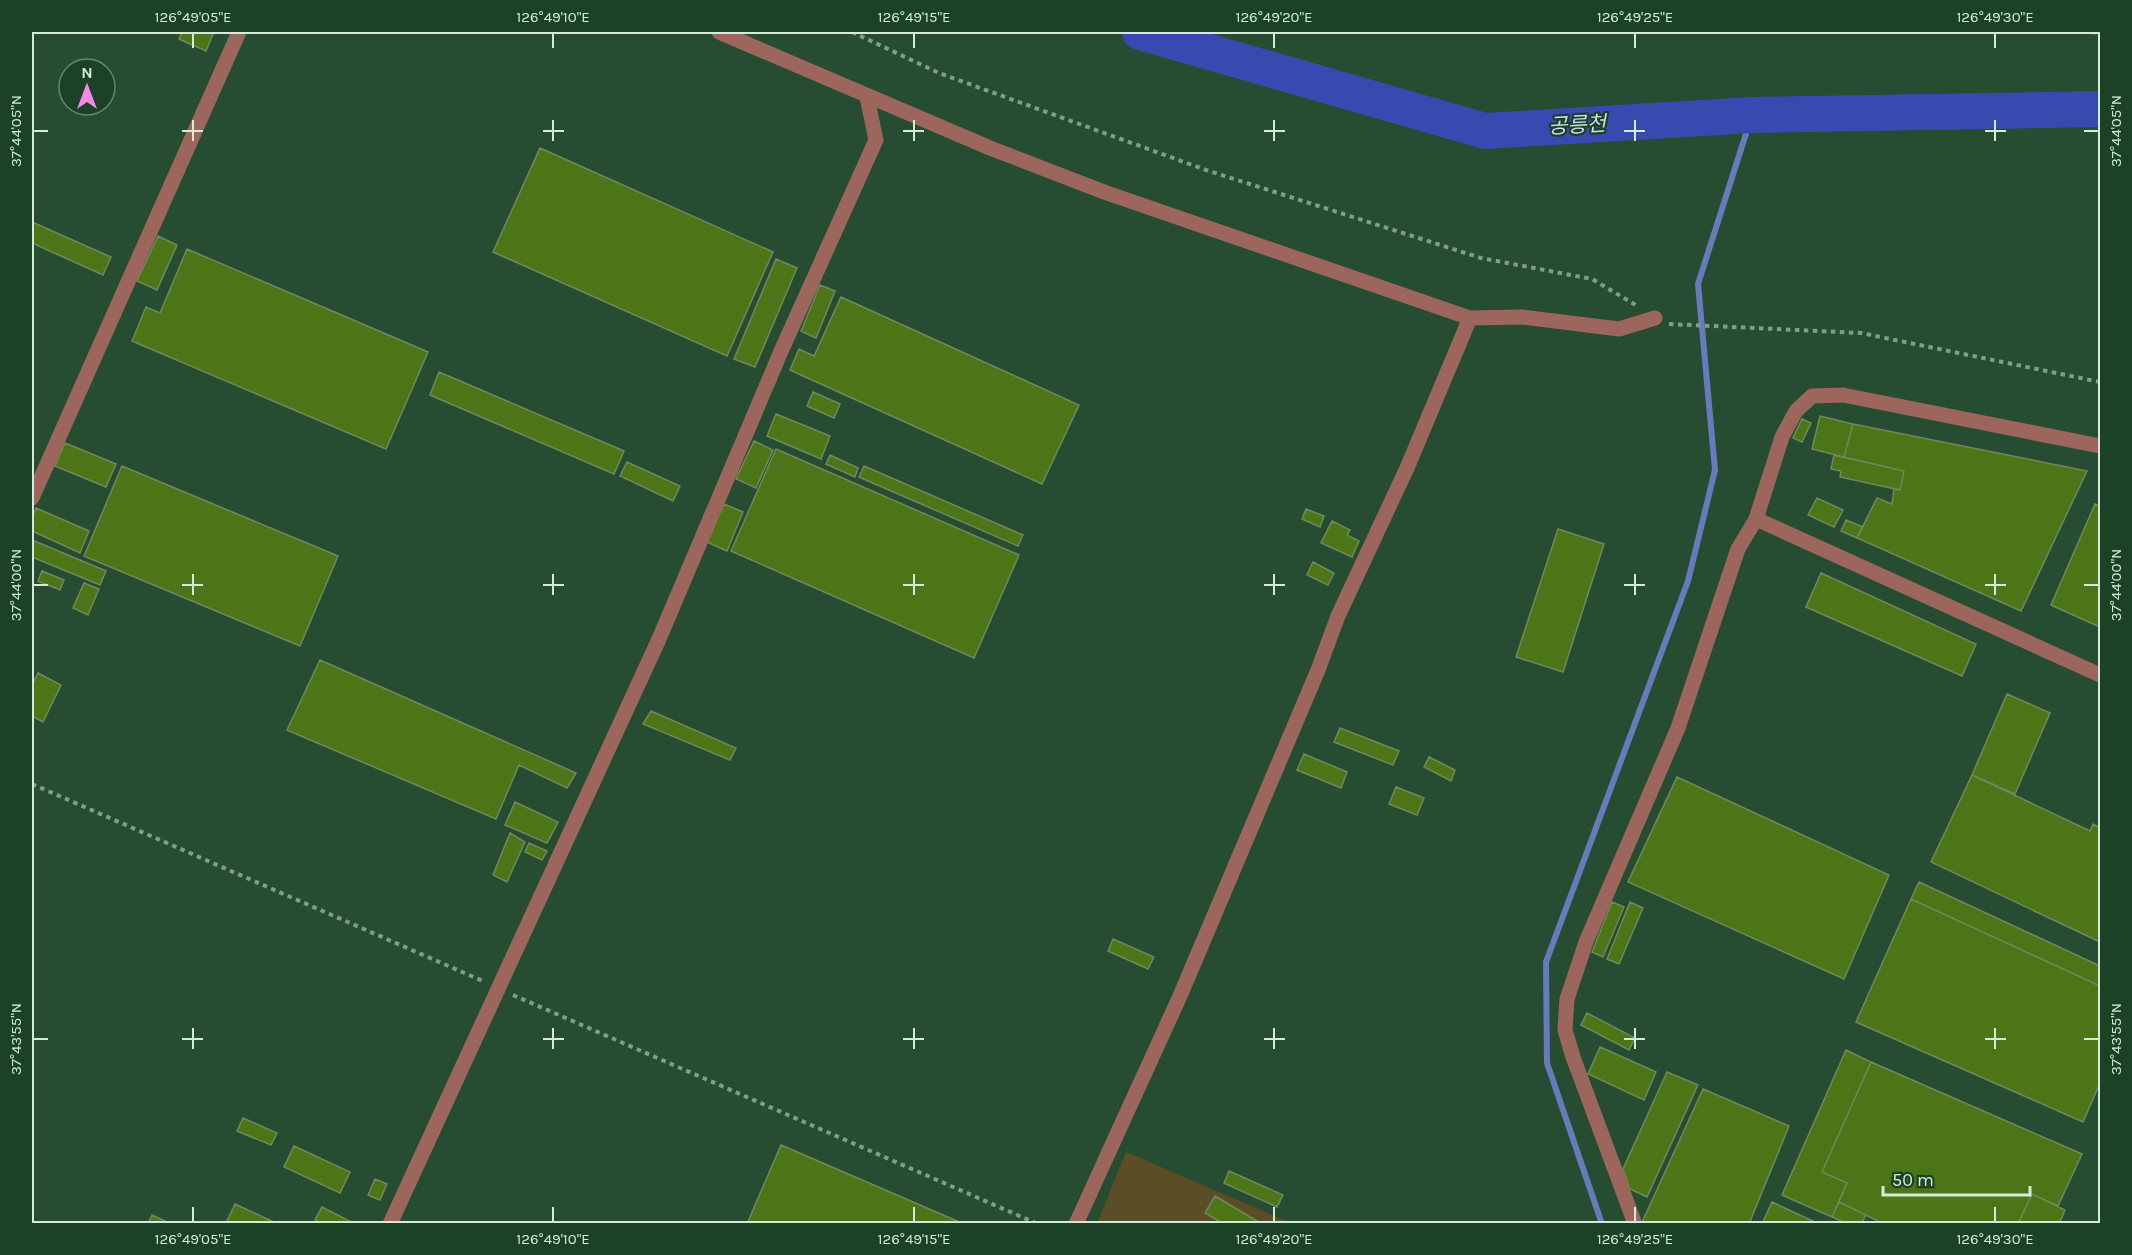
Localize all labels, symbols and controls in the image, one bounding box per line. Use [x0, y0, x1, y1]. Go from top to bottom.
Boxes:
text: 126°49'05"E [155, 8, 231, 26]
text: 126°49'10"E [516, 8, 590, 26]
text: 126°49'15"E [878, 8, 950, 26]
text: 126°49'20"E [1235, 8, 1313, 26]
text: 126°49'25"E [1597, 8, 1673, 26]
text: 126°49'30"E [1956, 8, 2034, 26]
north arrow [57, 57, 117, 117]
text: N [81, 63, 93, 82]
text: 37°44'05"N [7, 95, 25, 167]
text: 37°44'05"N [2107, 95, 2125, 167]
water label: 공릉천 [1547, 111, 1609, 139]
text: 37°44'00"N [7, 549, 25, 621]
text: 37°44'00"N [2107, 549, 2125, 621]
text: 37°43'55"N [7, 1003, 25, 1075]
text: 37°43'55"N [2107, 1003, 2125, 1075]
scale bar [1883, 1159, 2030, 1197]
text: 50 m [1892, 1169, 1934, 1191]
text: 126°49'05"E [155, 1230, 231, 1248]
text: 126°49'10"E [516, 1230, 590, 1248]
text: 126°49'15"E [878, 1230, 950, 1248]
text: 126°49'20"E [1235, 1230, 1313, 1248]
text: 126°49'25"E [1597, 1230, 1673, 1248]
text: 126°49'30"E [1956, 1230, 2034, 1248]

